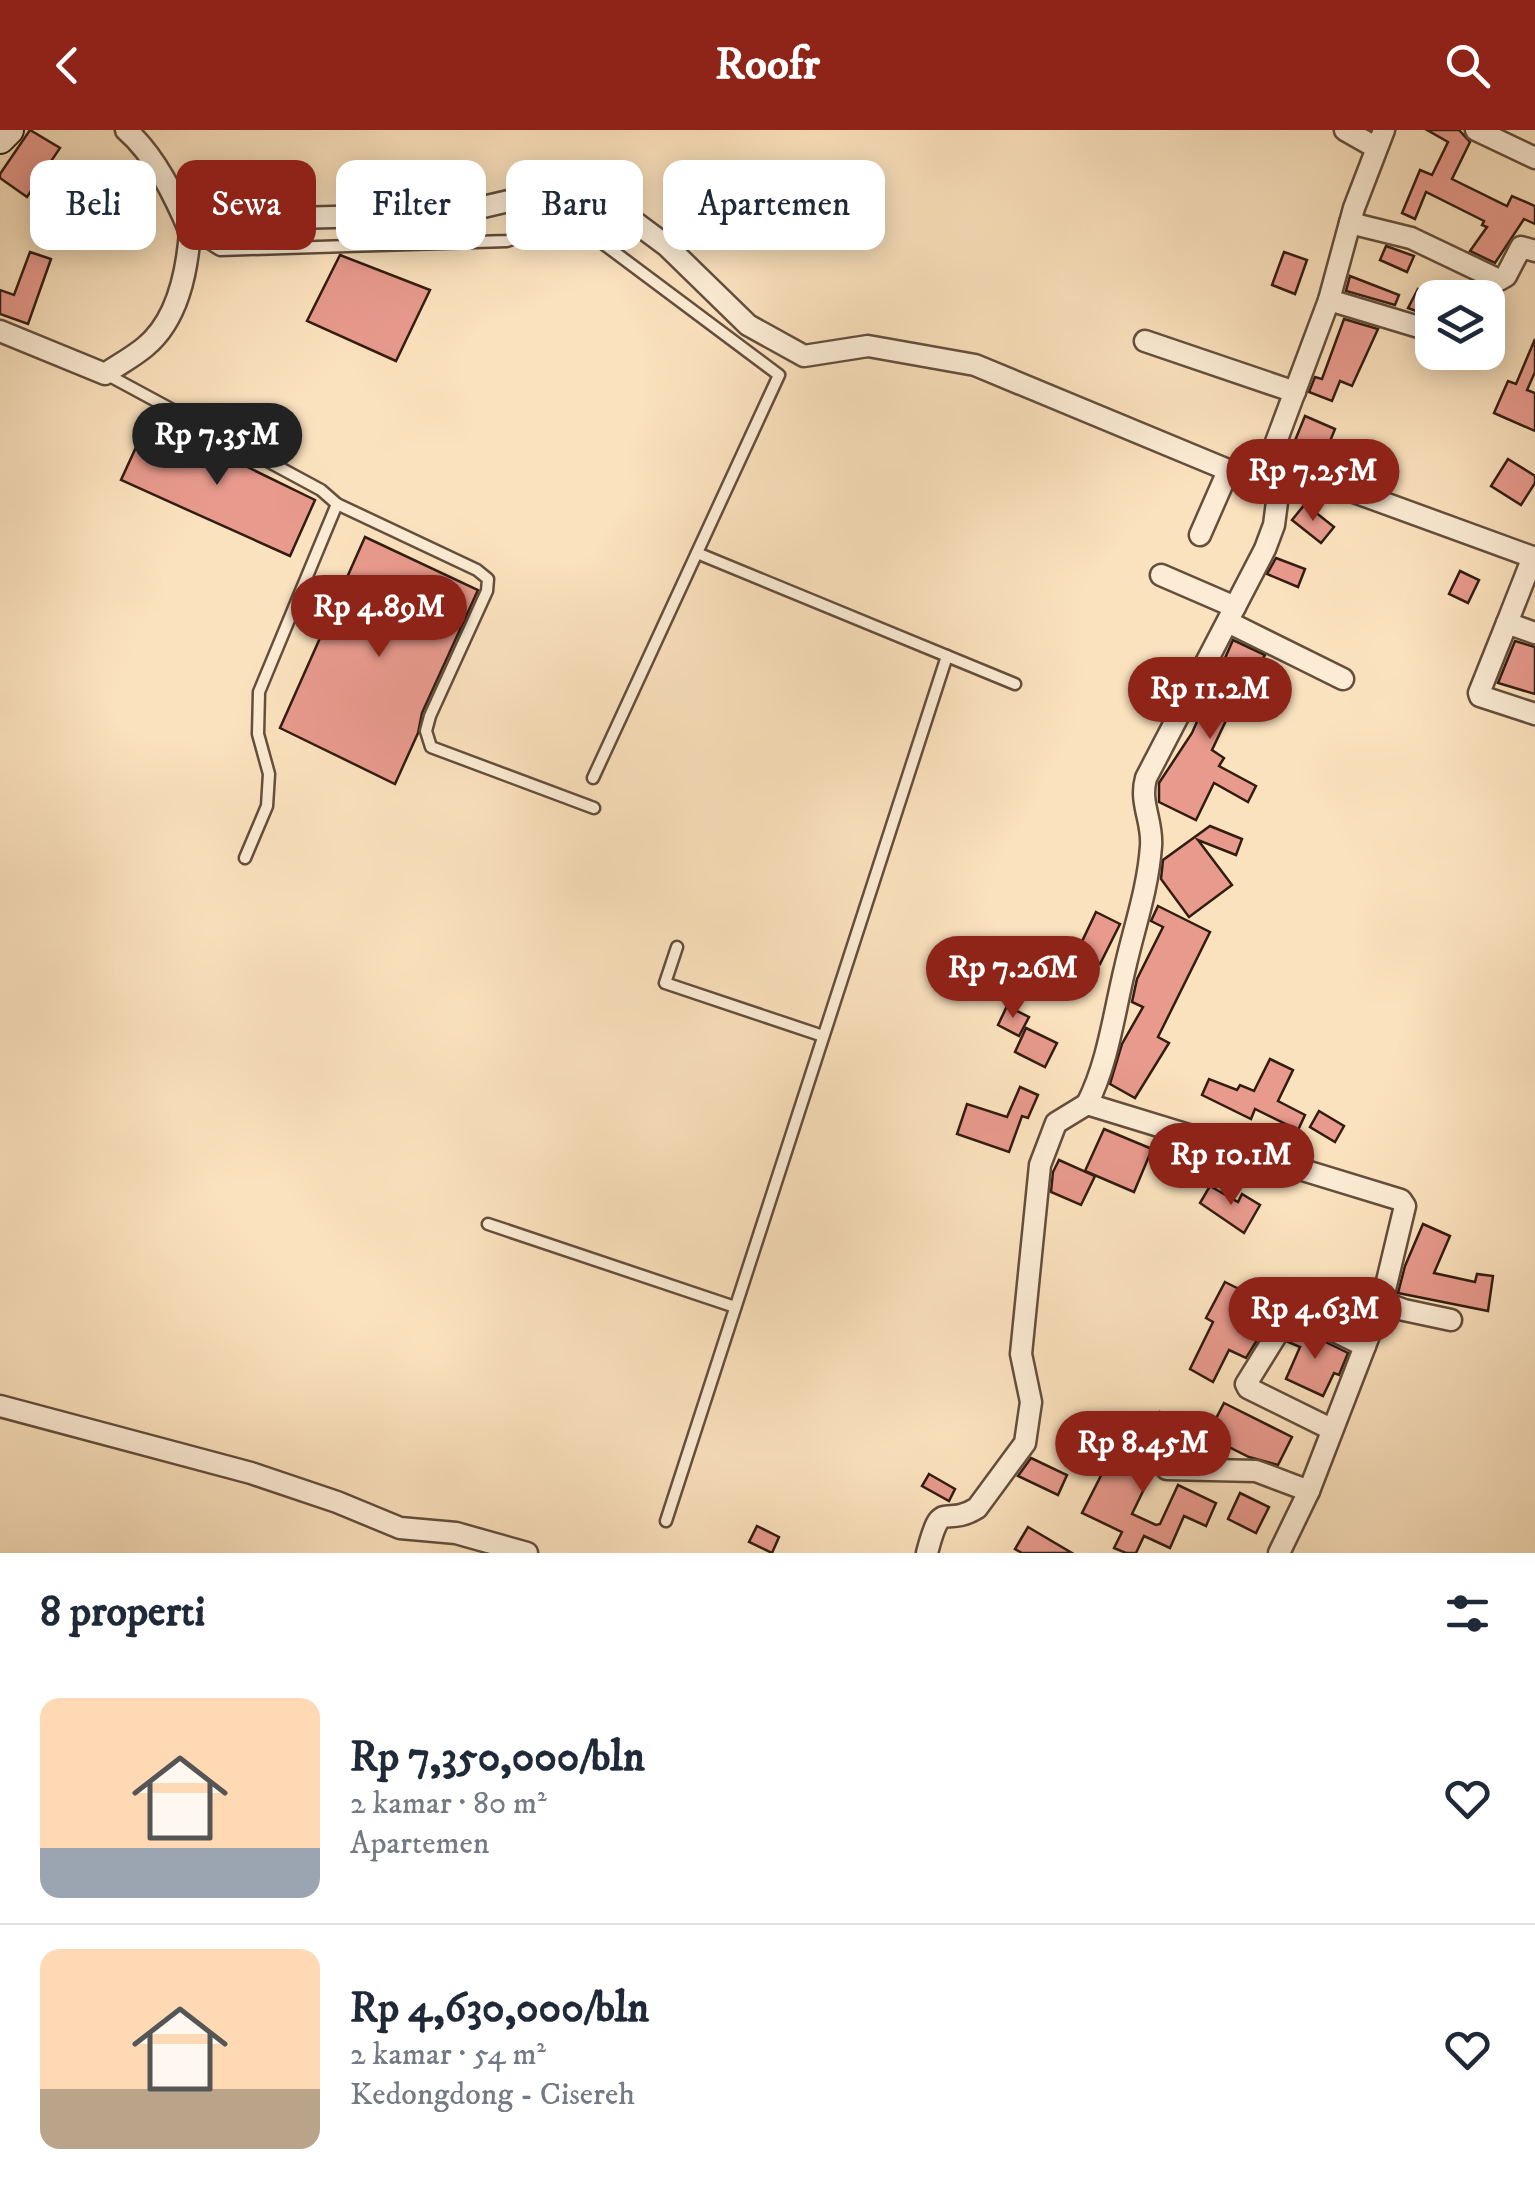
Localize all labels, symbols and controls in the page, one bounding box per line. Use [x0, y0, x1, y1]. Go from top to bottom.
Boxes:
text: Roofr [715, 37, 820, 93]
icon: back [40, 38, 95, 93]
icon: search [1440, 38, 1495, 93]
chip: Beli [30, 160, 156, 250]
chip: Sewa [176, 160, 316, 250]
chip: Filter [336, 160, 486, 250]
chip: Baru [506, 160, 643, 250]
chip: Apartemen [663, 160, 885, 250]
map controls [1415, 280, 1505, 370]
button: layers [1415, 280, 1505, 370]
pin: Rp 7.35M [114, 403, 320, 488]
text: Rp 7.35M [154, 415, 280, 455]
pin: Rp 7.25M [1210, 439, 1416, 524]
text: Rp 7.25M [1248, 451, 1378, 491]
pin: Rp 4.89M [276, 575, 482, 660]
text: Rp 4.89M [313, 587, 445, 627]
pin: Rp 11.2M [1107, 657, 1313, 742]
text: Rp 11.2M [1150, 669, 1270, 709]
pin: Rp 7.26M [910, 936, 1116, 1021]
text: Rp 7.26M [948, 948, 1078, 988]
pin: Rp 10.1M [1128, 1123, 1334, 1208]
text: Rp 10.1M [1170, 1135, 1292, 1175]
pin: Rp 4.63M [1212, 1277, 1418, 1362]
text: Rp 4.63M [1251, 1289, 1379, 1329]
pin: Rp 8.45M [1040, 1411, 1246, 1496]
text: Rp 8.45M [1077, 1423, 1209, 1463]
icon: filters [1440, 1586, 1495, 1641]
text: 8 properti [40, 1587, 205, 1639]
text: Rp 7,350,000/bln [350, 1732, 645, 1784]
icon: home [120, 1738, 240, 1858]
icon: heart [1440, 1771, 1495, 1826]
text: 2 kamar · 80 m² [350, 1784, 547, 1824]
text: Apartemen [350, 1824, 489, 1864]
text: Rp 4,630,000/bln [350, 1983, 649, 2035]
icon: home [120, 1989, 240, 2109]
icon: heart [1440, 2022, 1495, 2077]
text: 2 kamar · 54 m² [350, 2035, 546, 2075]
text: Kedongdong - Cisereh [350, 2075, 635, 2115]

